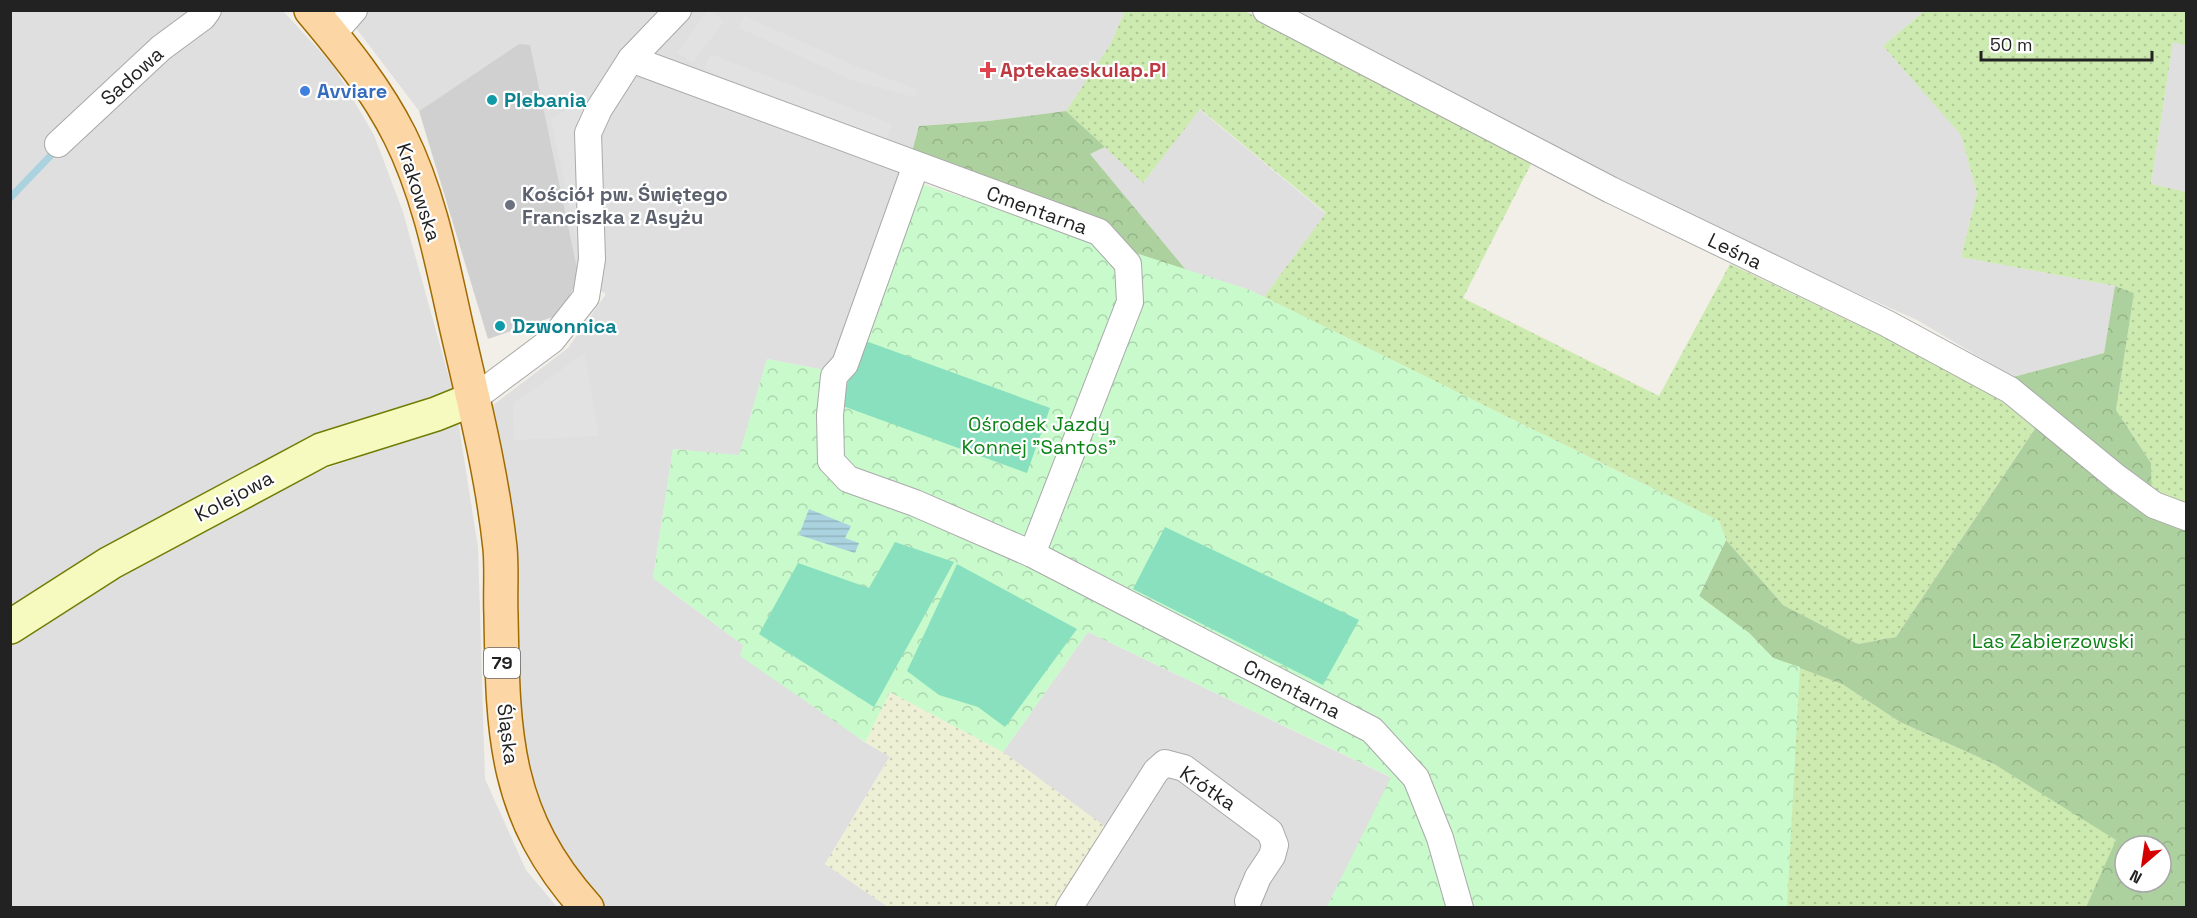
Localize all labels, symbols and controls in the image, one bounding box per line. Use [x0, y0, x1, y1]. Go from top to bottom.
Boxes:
scale bar [1981, 24, 2152, 62]
text: 50 m [1990, 33, 2032, 56]
street label: Sadowa [95, 41, 169, 111]
place label: Aptekaeskulap.Pl [1000, 57, 1166, 83]
marker: Aptekaeskulap.Pl [981, 63, 995, 77]
place label: Avviare [317, 78, 387, 104]
marker: Avviare [298, 84, 312, 98]
place label: Plebania [504, 87, 587, 113]
marker: Plebania [485, 93, 499, 107]
street label: Krakowska [391, 140, 447, 244]
street label: Cmentarna [983, 180, 1091, 240]
place label: Kościół pw. Świętego Franciszka z Asyżu [522, 181, 728, 230]
marker: Kościół pw. Świętego Franciszka z Asyżu [503, 198, 517, 212]
street label: Leśna [1704, 227, 1766, 275]
place label: Dzwonnica [512, 313, 617, 339]
marker: Dzwonnica [493, 319, 507, 333]
park label: Ośrodek Jazdy Konnej "Santos" [962, 411, 1116, 460]
street label: Kolejowa [190, 464, 278, 528]
park label: Las Zabierzowski [1972, 628, 2134, 654]
road number: 79 [484, 648, 520, 678]
street label: Cmentarna [1239, 653, 1345, 725]
street label: Śląska [491, 702, 525, 766]
street label: Krótka [1175, 760, 1241, 816]
north arrow [2113, 834, 2173, 894]
text: N [2126, 865, 2146, 888]

